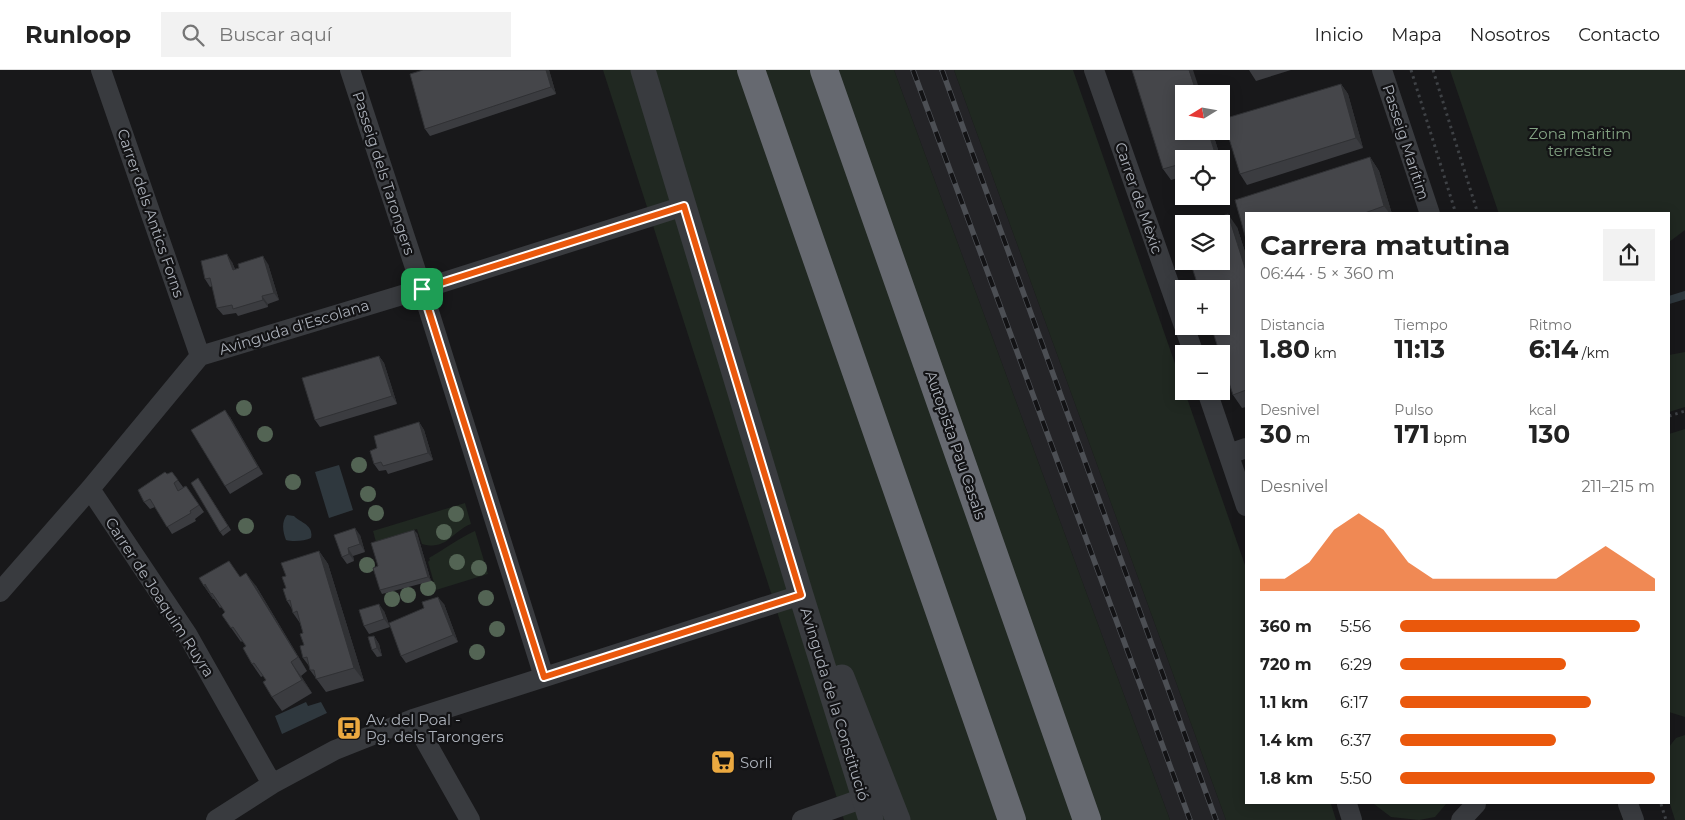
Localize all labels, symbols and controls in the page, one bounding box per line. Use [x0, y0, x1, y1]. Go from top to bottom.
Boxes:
search box [161, 12, 511, 57]
text: Runloop [25, 20, 131, 49]
icon: search [179, 21, 207, 49]
text: Buscar aquí [219, 23, 332, 46]
text: Inicio [1315, 24, 1363, 46]
text: Mapa [1391, 24, 1442, 46]
text: Nosotros [1470, 24, 1550, 46]
text: Contacto [1578, 24, 1660, 46]
street label: Passeig Marítim [1378, 82, 1434, 202]
north arrow [1175, 85, 1230, 140]
map controls [1175, 85, 1230, 400]
street label: Passeig dels Tarongers [349, 89, 419, 257]
park label: Zona marìtim terrestre [1529, 124, 1631, 160]
street label: Carrer dels Antics Forns [113, 126, 189, 300]
street label: Carrer de Mèxic [1111, 140, 1167, 256]
button: locate [1175, 150, 1230, 205]
button: layers [1175, 215, 1230, 270]
text: Carrera matutina [1260, 228, 1510, 262]
button: share [1603, 229, 1655, 281]
text: 06:44 · 5 × 360 m [1260, 264, 1394, 283]
pin [401, 268, 443, 310]
icon: arrive [408, 275, 436, 303]
button: + [1175, 280, 1230, 335]
street label: Avinguda d'Escolana [217, 295, 371, 359]
text: Distancia [1260, 316, 1325, 334]
text: Tiempo [1394, 316, 1448, 334]
text: Ritmo [1529, 316, 1572, 334]
text: 1.80 [1260, 334, 1310, 364]
text: 11:13 [1394, 334, 1445, 364]
text: 6:14 [1529, 334, 1578, 364]
text: km [1310, 344, 1337, 362]
text: /km [1578, 344, 1610, 362]
button: − [1175, 345, 1230, 400]
street label: Autopista Pau Casals [922, 368, 990, 522]
text: Desnivel [1260, 401, 1320, 419]
text: Pulso [1394, 401, 1433, 419]
text: kcal [1529, 401, 1557, 419]
text: 30 [1260, 419, 1292, 449]
text: 171 [1394, 419, 1430, 449]
text: 130 [1529, 419, 1570, 449]
text: m [1292, 429, 1310, 447]
text: bpm [1430, 429, 1467, 447]
text: Desnivel [1260, 477, 1328, 496]
text: 211–215 m [1581, 477, 1655, 496]
street label: Carrer de Joaquim Ruyra [101, 514, 219, 680]
street label: Avinguda de la Constitució [797, 605, 873, 803]
text: 360 m [1260, 617, 1312, 636]
text: 5:56 [1340, 617, 1371, 636]
text: 720 m [1260, 655, 1312, 674]
text: 6:29 [1340, 655, 1372, 674]
text: 1.1 km [1260, 693, 1308, 712]
text: 6:17 [1340, 693, 1368, 712]
place label: Av. del Poal - Pg. dels Tarongers [366, 710, 504, 746]
bus stop icon: Av. del Poal - Pg. dels Tarongers [336, 715, 362, 741]
text: 1.4 km [1260, 731, 1313, 750]
text: 6:37 [1340, 731, 1371, 750]
supermarket icon: Sorli [710, 749, 736, 775]
place label: Sorli [740, 753, 773, 772]
text: 1.8 km [1260, 769, 1313, 788]
text: 5:50 [1340, 769, 1372, 788]

